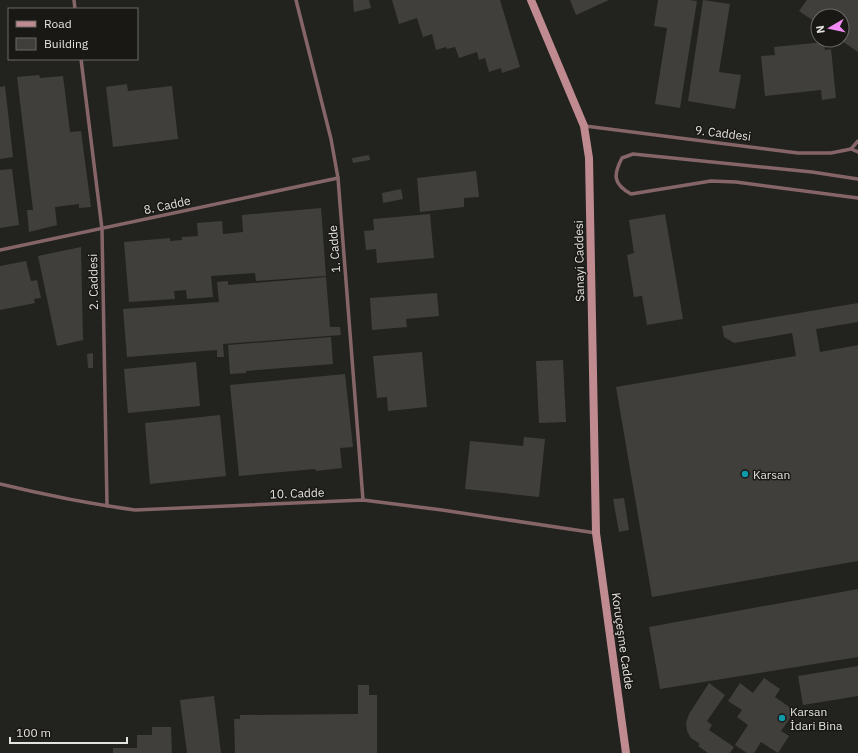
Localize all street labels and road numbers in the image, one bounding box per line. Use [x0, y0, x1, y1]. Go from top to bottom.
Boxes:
street label: 9. Caddesi [694, 122, 752, 144]
street label: 8. Cadde [142, 193, 192, 217]
street label: Sanayi Caddesi [571, 220, 587, 302]
street label: 1. Cadde [325, 224, 343, 273]
street label: 2. Caddesi [85, 254, 101, 310]
street label: 10. Cadde [269, 485, 325, 501]
street label: Koruçeşme Cadde [609, 591, 637, 691]

